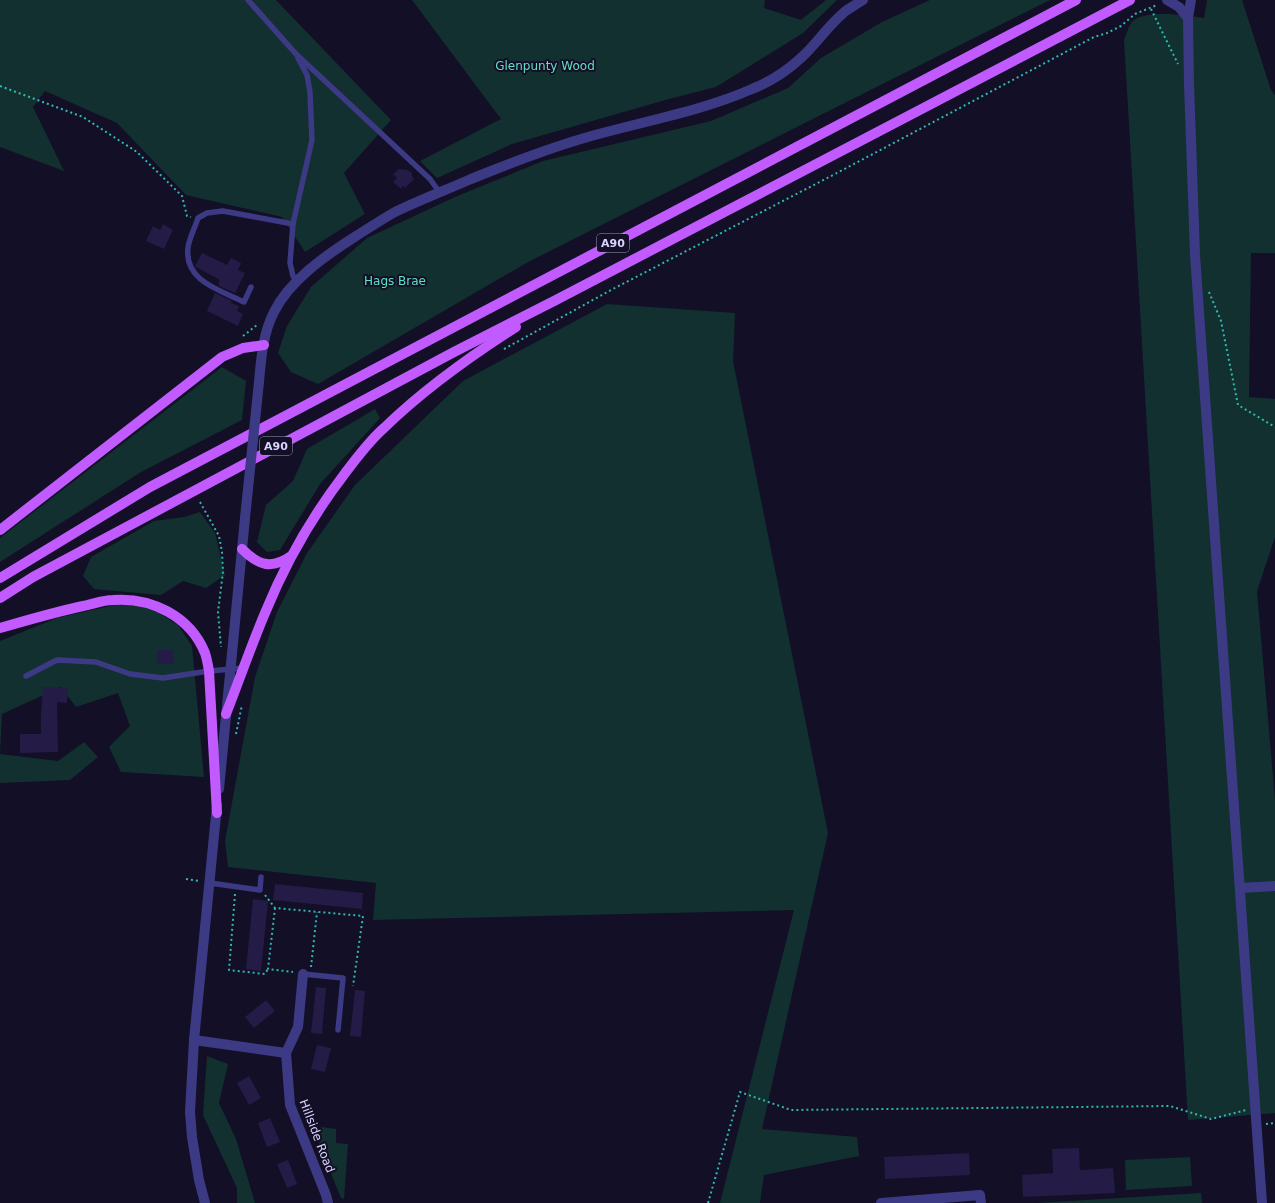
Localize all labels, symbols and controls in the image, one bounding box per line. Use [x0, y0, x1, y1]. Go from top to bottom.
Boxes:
park label: Glenpunty Wood [495, 59, 595, 73]
road number: A90 [597, 234, 629, 252]
park label: Hags Brae [364, 274, 426, 288]
road number: A90 [260, 437, 292, 455]
street label: Hillside Road [297, 1097, 337, 1175]

